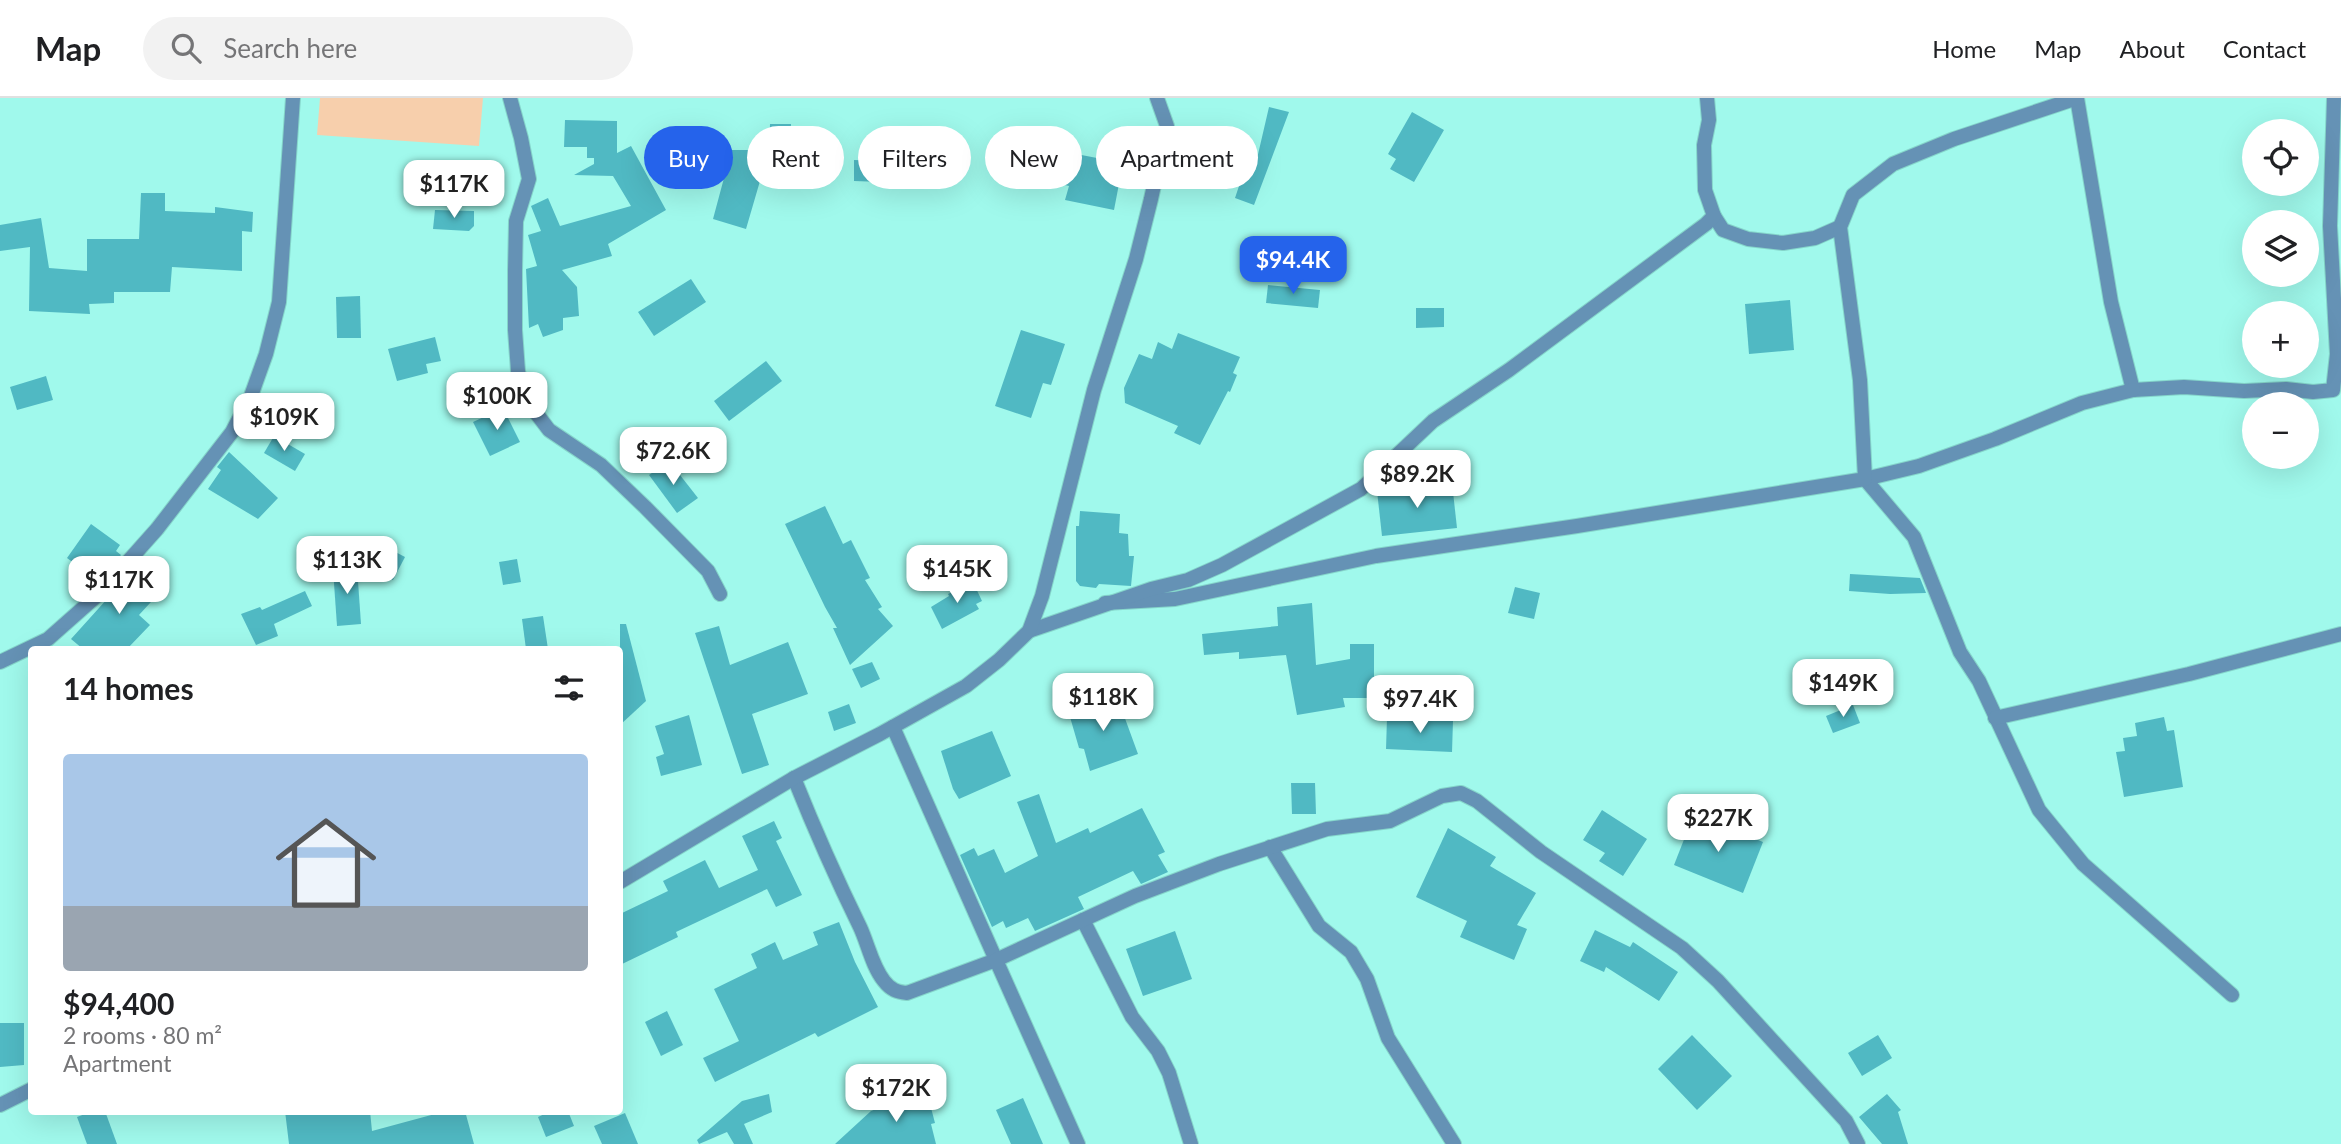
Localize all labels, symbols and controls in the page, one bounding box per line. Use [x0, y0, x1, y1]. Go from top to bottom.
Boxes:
search box [143, 17, 633, 80]
text: Map [35, 28, 101, 68]
icon: search [167, 29, 205, 67]
text: Search here [223, 32, 357, 64]
text: Home [1932, 34, 1996, 63]
text: Map [2034, 34, 2082, 63]
text: About [2120, 34, 2185, 63]
text: Contact [2223, 34, 2306, 63]
map controls [2242, 119, 2319, 469]
button: locate [2242, 119, 2319, 196]
chip: Buy [644, 126, 733, 189]
chip: Rent [747, 126, 844, 189]
chip: Filters [858, 126, 971, 189]
chip: New [985, 126, 1082, 189]
chip: Apartment [1096, 126, 1258, 189]
pin: $117K [405, 160, 503, 220]
text: $117K [419, 169, 489, 197]
button: layers [2242, 210, 2319, 287]
pin: $94.4K [1236, 236, 1350, 296]
text: $94.4K [1256, 245, 1330, 273]
button: + [2242, 301, 2319, 378]
pin: $100K [448, 372, 546, 432]
text: $100K [462, 381, 532, 409]
button: − [2242, 392, 2319, 469]
pin: $109K [235, 394, 333, 453]
text: $109K [249, 402, 319, 430]
pin: $72.6K [616, 428, 730, 487]
text: $72.6K [636, 436, 710, 464]
pin: $89.2K [1360, 450, 1474, 510]
text: $89.2K [1380, 459, 1454, 487]
pin: $113K [298, 536, 396, 596]
text: $113K [312, 545, 382, 573]
pin: $145K [908, 546, 1006, 605]
text: $145K [922, 554, 992, 582]
pin: $117K [70, 556, 168, 616]
text: $117K [84, 565, 154, 593]
pin: $149K [1794, 660, 1892, 719]
text: $149K [1808, 668, 1878, 696]
icon: filters [550, 669, 588, 707]
text: 14 homes [63, 670, 194, 706]
pin: $118K [1054, 674, 1152, 733]
pin: $97.4K [1363, 676, 1477, 735]
text: $118K [1068, 682, 1138, 710]
text: $97.4K [1383, 684, 1457, 712]
pin: $227K [1669, 794, 1767, 854]
icon: home [263, 800, 389, 926]
text: $227K [1683, 803, 1753, 831]
text: $94,400 [63, 985, 174, 1021]
text: 2 rooms · 80 m² [63, 1021, 222, 1049]
text: Apartment [63, 1049, 171, 1077]
pin: $172K [847, 1065, 945, 1124]
text: $172K [861, 1073, 931, 1101]

